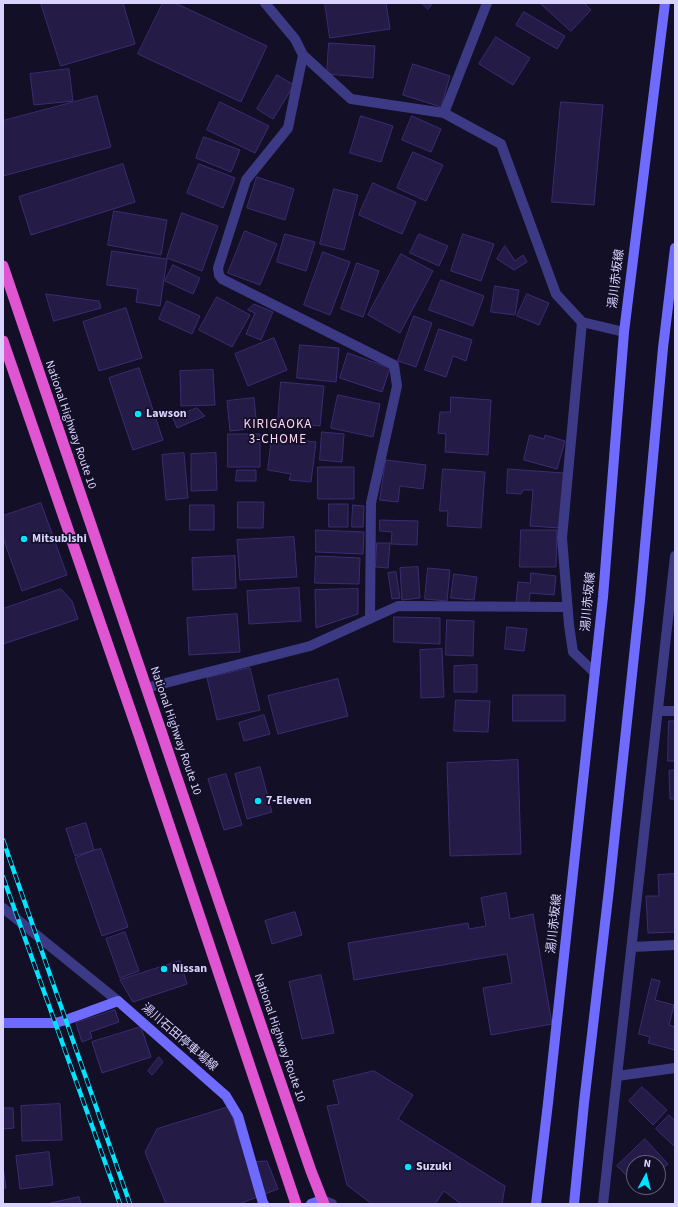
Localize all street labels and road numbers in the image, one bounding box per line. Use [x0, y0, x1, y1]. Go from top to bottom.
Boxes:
street label: 湯川赤坂線 [606, 248, 628, 310]
street label: National Highway Route 10 [41, 359, 99, 491]
street label: 湯川赤坂線 [579, 571, 599, 633]
street label: National Highway Route 10 [146, 665, 204, 797]
street label: 湯川赤坂線 [545, 893, 565, 955]
street label: National Highway Route 10 [250, 972, 308, 1104]
street label: 湯川石田停車場線 [138, 1001, 220, 1075]

